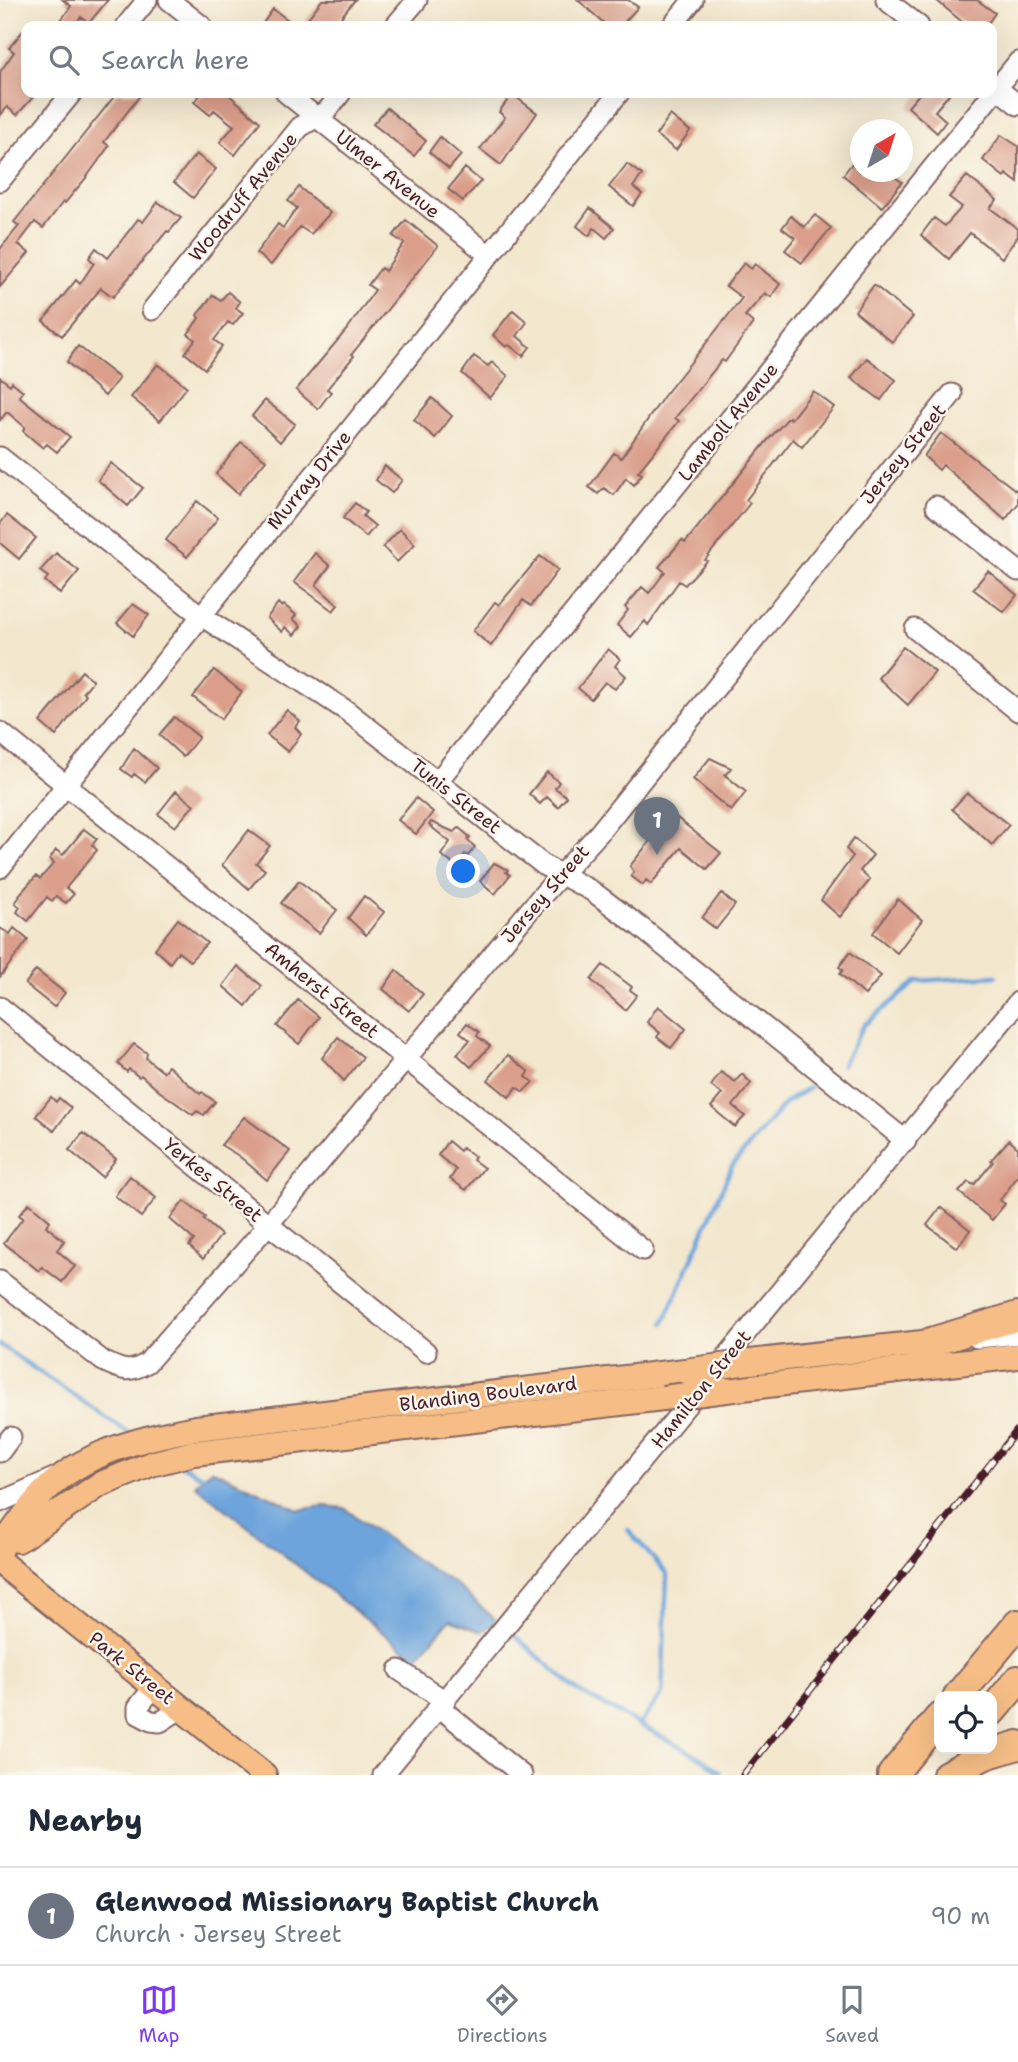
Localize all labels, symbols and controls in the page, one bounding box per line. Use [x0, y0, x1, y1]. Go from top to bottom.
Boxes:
search box [21, 21, 997, 98]
icon: search [45, 41, 83, 79]
text: Search here [101, 42, 250, 77]
north arrow [850, 119, 913, 182]
street label: Ulmer Avenue [331, 124, 445, 224]
street label: Woodruff Avenue [183, 127, 303, 267]
street label: Lamboll Avenue [672, 357, 784, 487]
street label: Jersey Street [855, 398, 951, 510]
street label: Murray Drive [261, 425, 357, 535]
street label: Tunis Street [405, 753, 507, 839]
pin: 1 [634, 797, 680, 855]
street label: Jersey Street [495, 839, 595, 949]
your location [446, 854, 480, 888]
street label: Amherst Street [260, 936, 384, 1044]
street label: Yerkes Street [158, 1132, 268, 1228]
street label: Hamilton Street [645, 1325, 757, 1453]
street label: Blanding Boulevard [398, 1371, 578, 1417]
street label: Park Street [84, 1626, 180, 1710]
map controls [934, 1691, 997, 1754]
button: locate [934, 1691, 997, 1754]
text: Nearby [28, 1800, 143, 1841]
text: Glenwood Missionary Baptist Church [95, 1884, 599, 1919]
text: 1 [46, 1901, 56, 1931]
text: 90 m [930, 1901, 990, 1931]
text: Church · Jersey Street [95, 1919, 342, 1949]
tab: Map [139, 1981, 179, 2048]
tab: Directions [457, 1981, 548, 2048]
tab: Saved [825, 1981, 879, 2048]

